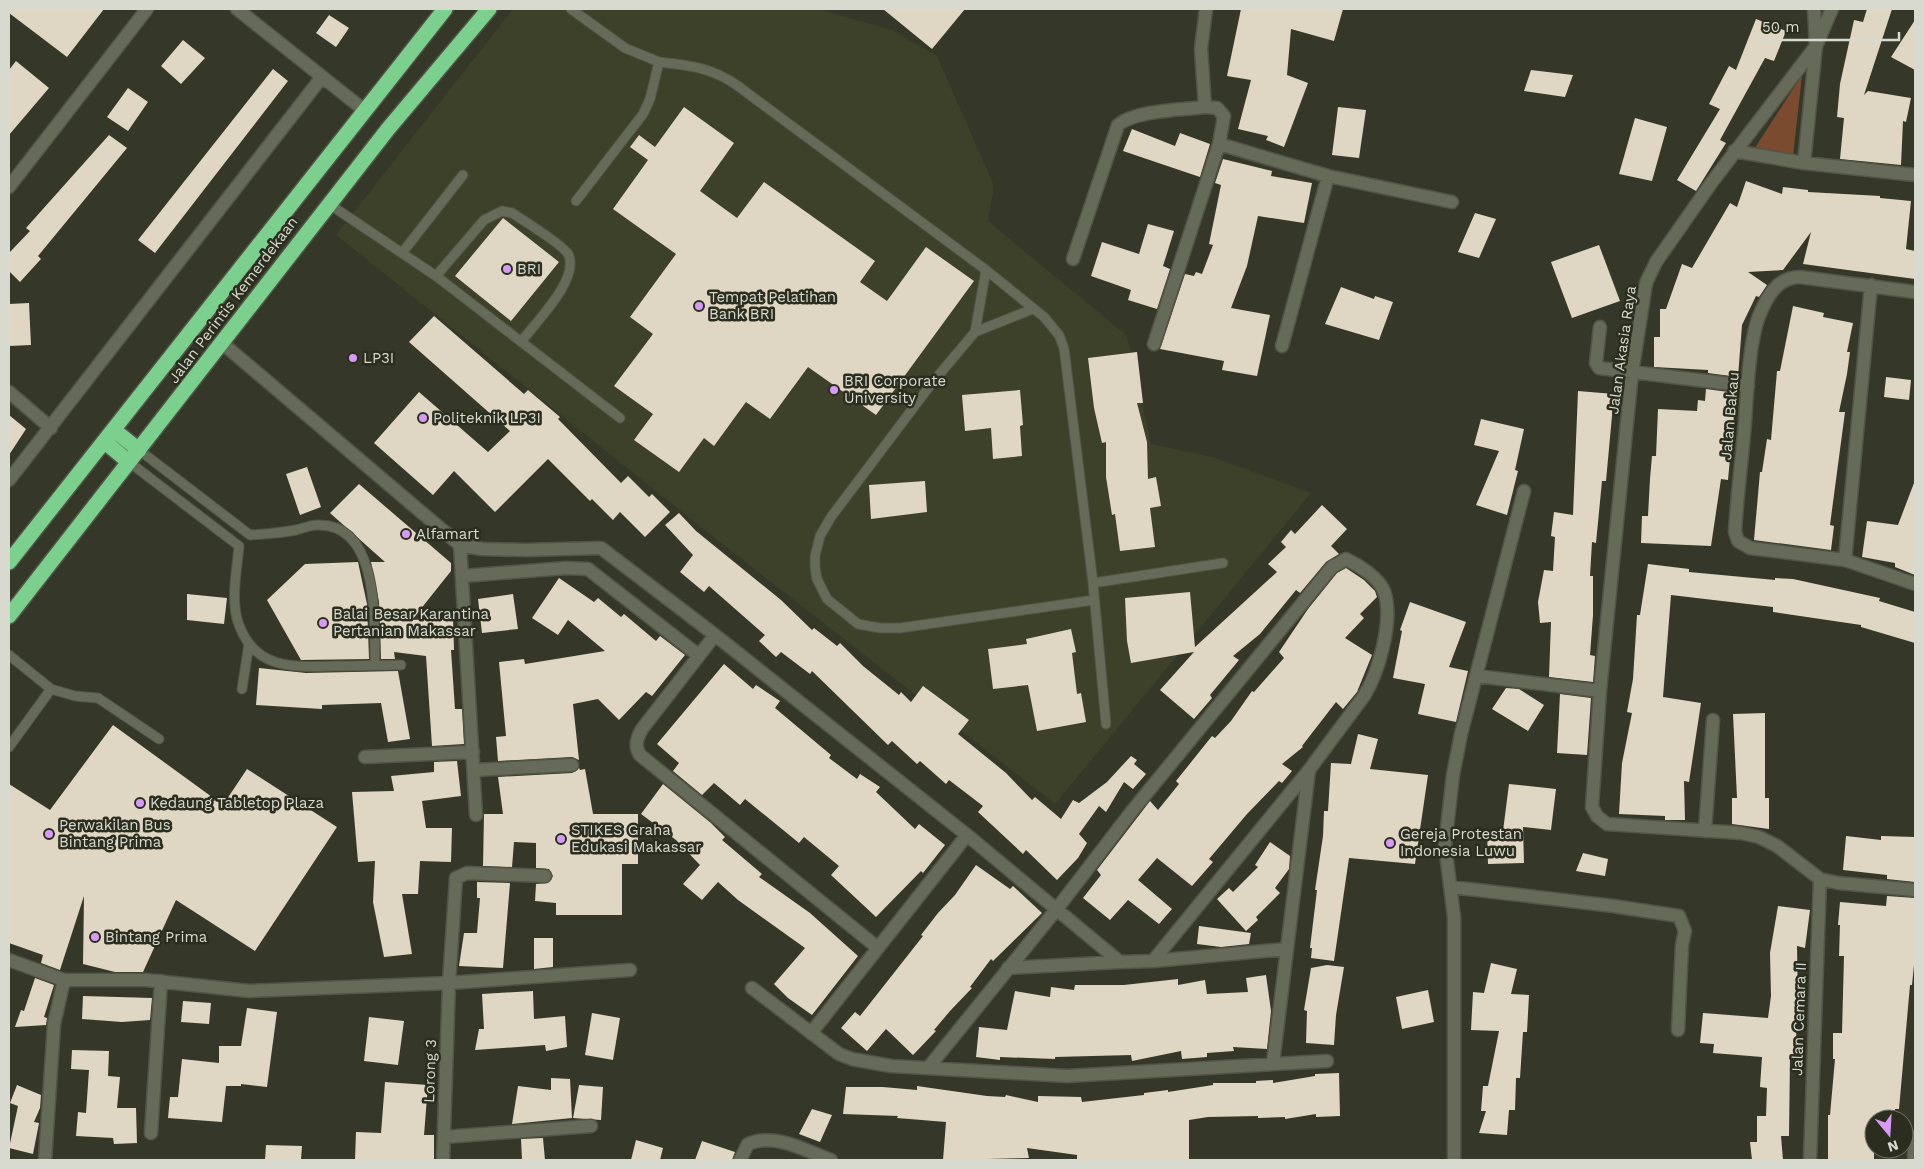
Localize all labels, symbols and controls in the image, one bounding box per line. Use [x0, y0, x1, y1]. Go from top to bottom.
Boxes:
scale bar [1754, 10, 1899, 42]
text: 50 m [1762, 18, 1799, 36]
street label: Jalan Perintis Kemerdekaan [164, 213, 302, 387]
place label: BRI [517, 260, 541, 278]
marker: BRI [501, 263, 513, 275]
street label: Jalan Akasia Raya [1604, 284, 1640, 415]
place label: Tempat Pelatihan Bank BRI [709, 288, 836, 323]
marker: Tempat Pelatihan Bank BRI [693, 300, 705, 312]
place label: LP3I [363, 349, 394, 367]
marker: LP3I [347, 352, 359, 364]
street label: Jalan Bakau [1717, 371, 1743, 461]
place label: BRI Corporate University [844, 372, 946, 407]
marker: BRI Corporate University [828, 384, 840, 396]
place label: Politeknik LP3I [433, 409, 541, 427]
marker: Politeknik LP3I [417, 412, 429, 424]
place label: Alfamart [416, 525, 480, 543]
marker: Alfamart [400, 528, 412, 540]
place label: Balai Besar Karantina Pertanian Makassar [333, 605, 489, 640]
marker: Balai Besar Karantina Pertanian Makassar [317, 617, 329, 629]
place label: Kedaung Tabletop Plaza [150, 794, 324, 812]
marker: Kedaung Tabletop Plaza [134, 797, 146, 809]
place label: Perwakilan Bus Bintang Prima [59, 816, 171, 851]
place label: STIKES Graha Edukasi Makassar [571, 821, 701, 856]
place label: Gereja Protestan Indonesia Luwu [1400, 825, 1522, 860]
marker: Perwakilan Bus Bintang Prima [43, 828, 55, 840]
marker: STIKES Graha Edukasi Makassar [555, 833, 567, 845]
marker: Gereja Protestan Indonesia Luwu [1384, 837, 1396, 849]
place label: Bintang Prima [105, 928, 208, 946]
marker: Bintang Prima [89, 931, 101, 943]
street label: Jalan Cemara II [1788, 962, 1810, 1076]
street label: Lorong 3 [420, 1039, 440, 1103]
north arrow [1864, 1109, 1914, 1159]
text: N [1886, 1137, 1900, 1156]

